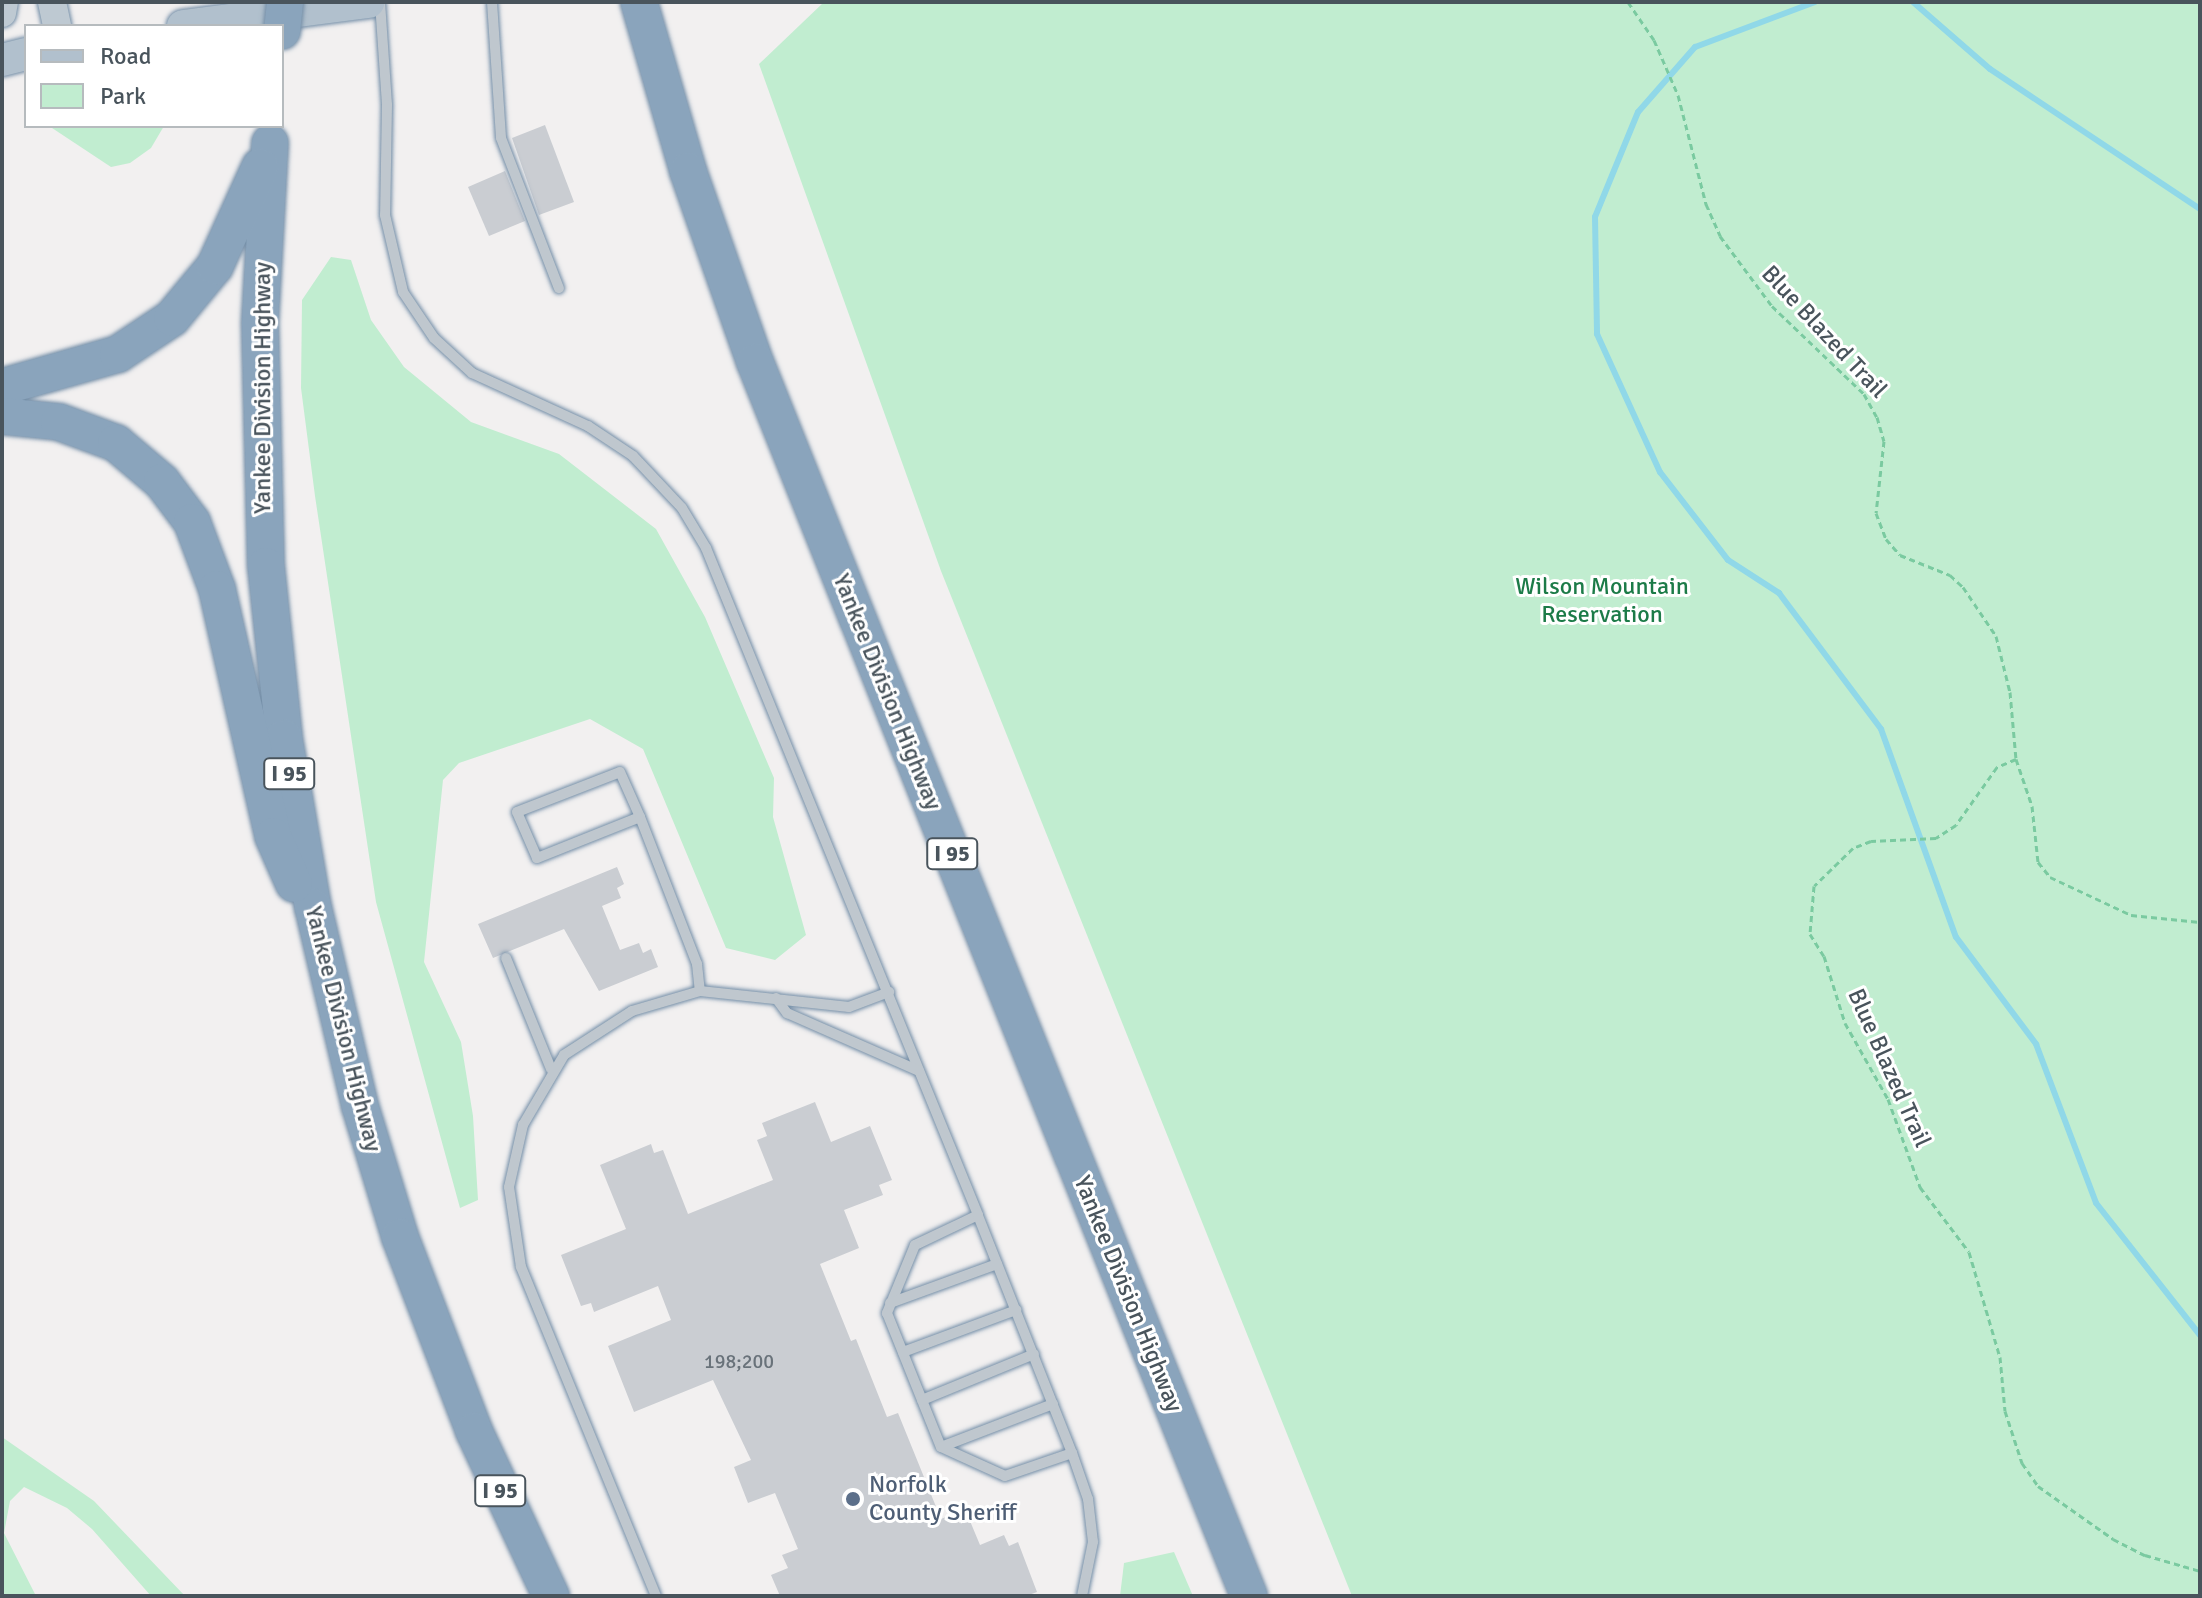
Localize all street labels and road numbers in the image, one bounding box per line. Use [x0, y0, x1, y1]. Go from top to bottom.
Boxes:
street label: Blue Blazed Trail [1755, 260, 1893, 404]
street label: Yankee Division Highway [249, 262, 277, 514]
street label: Yankee Division Highway [826, 570, 948, 814]
road number: I 95 [263, 756, 315, 792]
road number: I 95 [926, 836, 978, 872]
street label: Yankee Division Highway [299, 903, 387, 1155]
street label: Blue Blazed Trail [1841, 984, 1937, 1152]
street label: Yankee Division Highway [1067, 1172, 1189, 1416]
road number: I 95 [474, 1473, 526, 1509]

